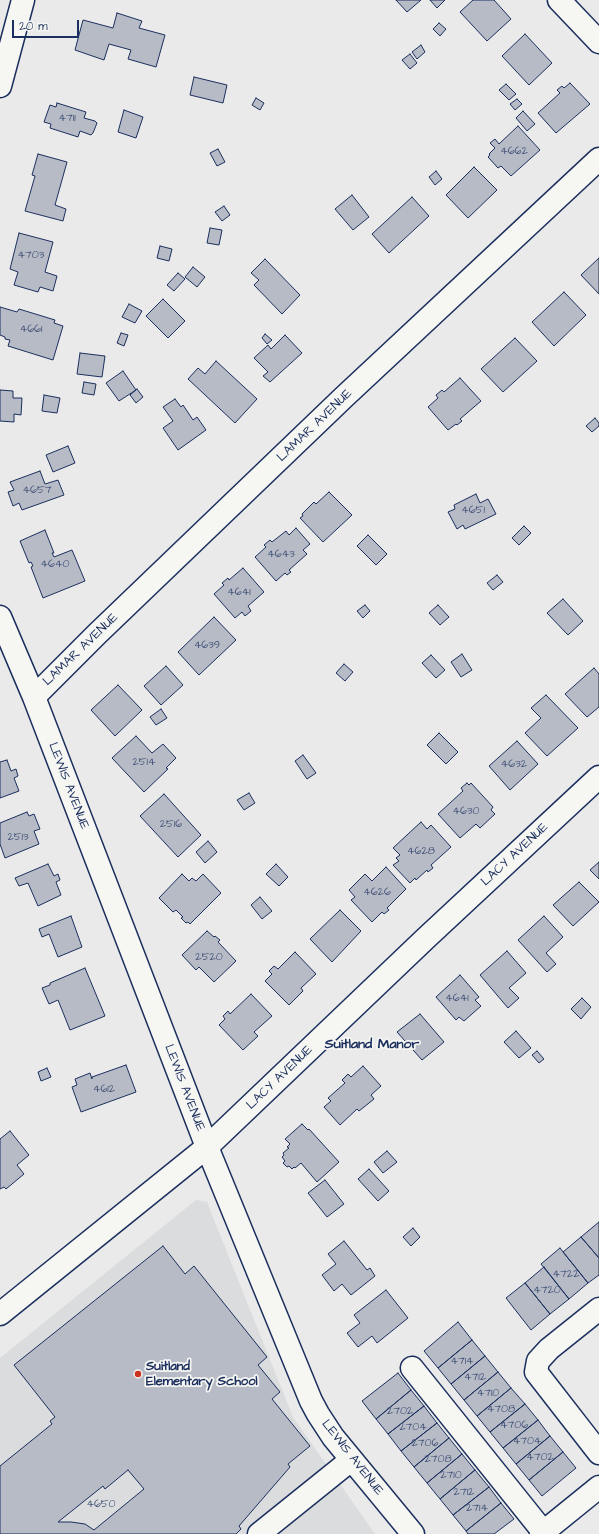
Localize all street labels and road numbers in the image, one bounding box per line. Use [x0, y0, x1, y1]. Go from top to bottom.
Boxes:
street label: LAMAR AVENUE [274, 386, 356, 466]
street label: LAMAR AVENUE [40, 610, 122, 690]
street label: LEWIS AVENUE [44, 740, 92, 832]
street label: LACY AVENUE [478, 820, 552, 890]
street label: LEWIS AVENUE [160, 1042, 208, 1134]
street label: LACY AVENUE [244, 1043, 316, 1113]
street label: LEWIS AVENUE [318, 1417, 386, 1499]

